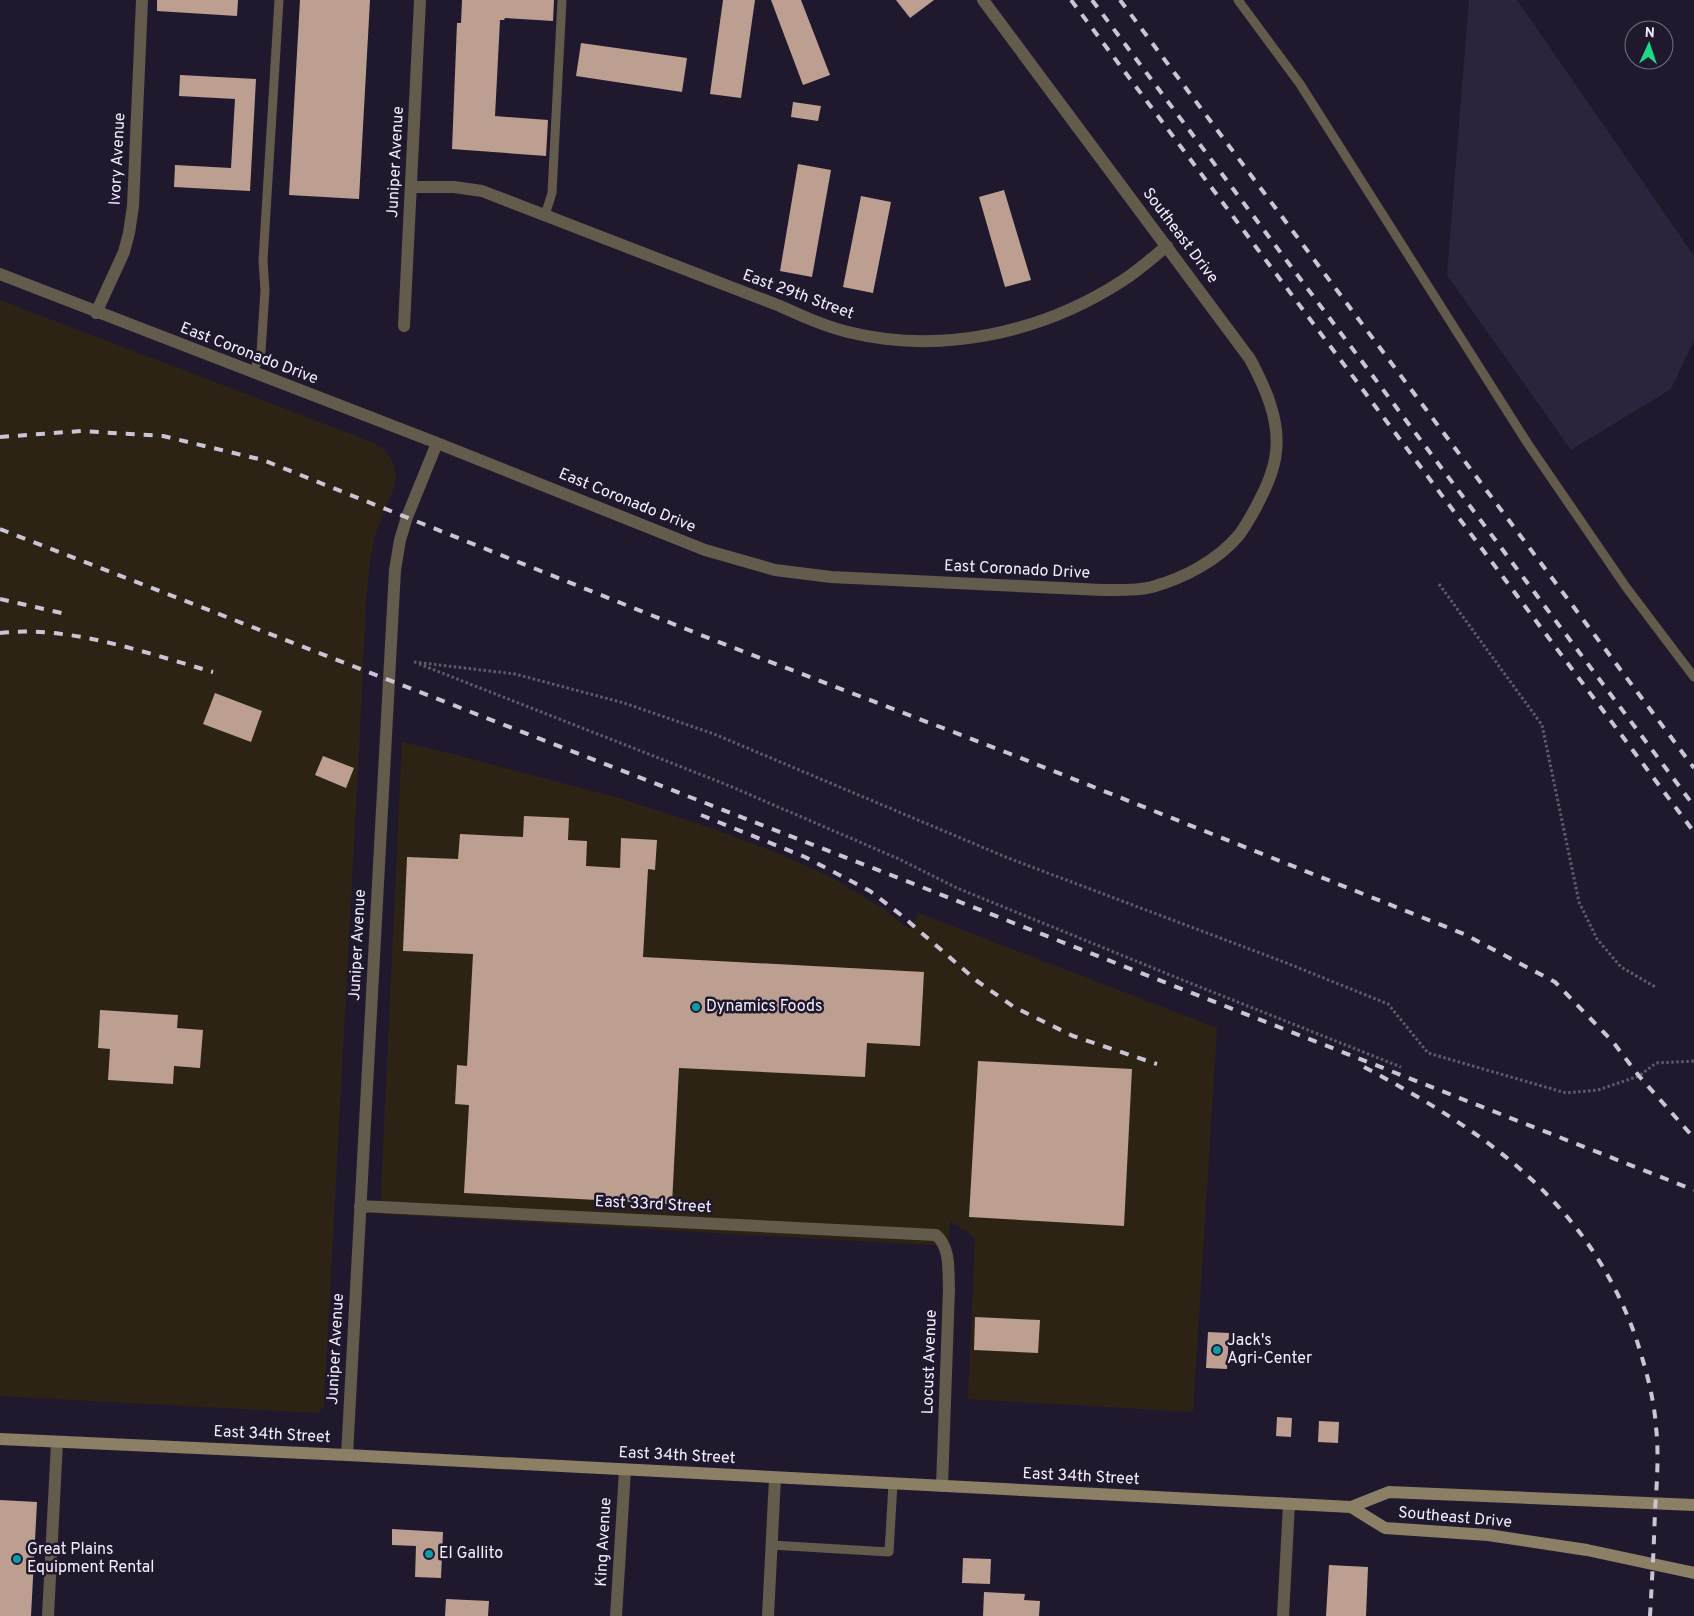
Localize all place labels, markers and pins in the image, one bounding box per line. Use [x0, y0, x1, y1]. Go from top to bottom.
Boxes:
place label: Dynamics Foods [706, 997, 822, 1017]
marker: Dynamics Foods [690, 1001, 702, 1013]
place label: Jack's Agri-Center [1227, 1331, 1312, 1369]
marker: Jack's Agri-Center [1211, 1344, 1223, 1356]
place label: Great Plains Equipment Rental [27, 1540, 154, 1578]
place label: El Gallito [439, 1544, 503, 1564]
marker: El Gallito [423, 1548, 435, 1560]
marker: Great Plains Equipment Rental [11, 1553, 23, 1565]

